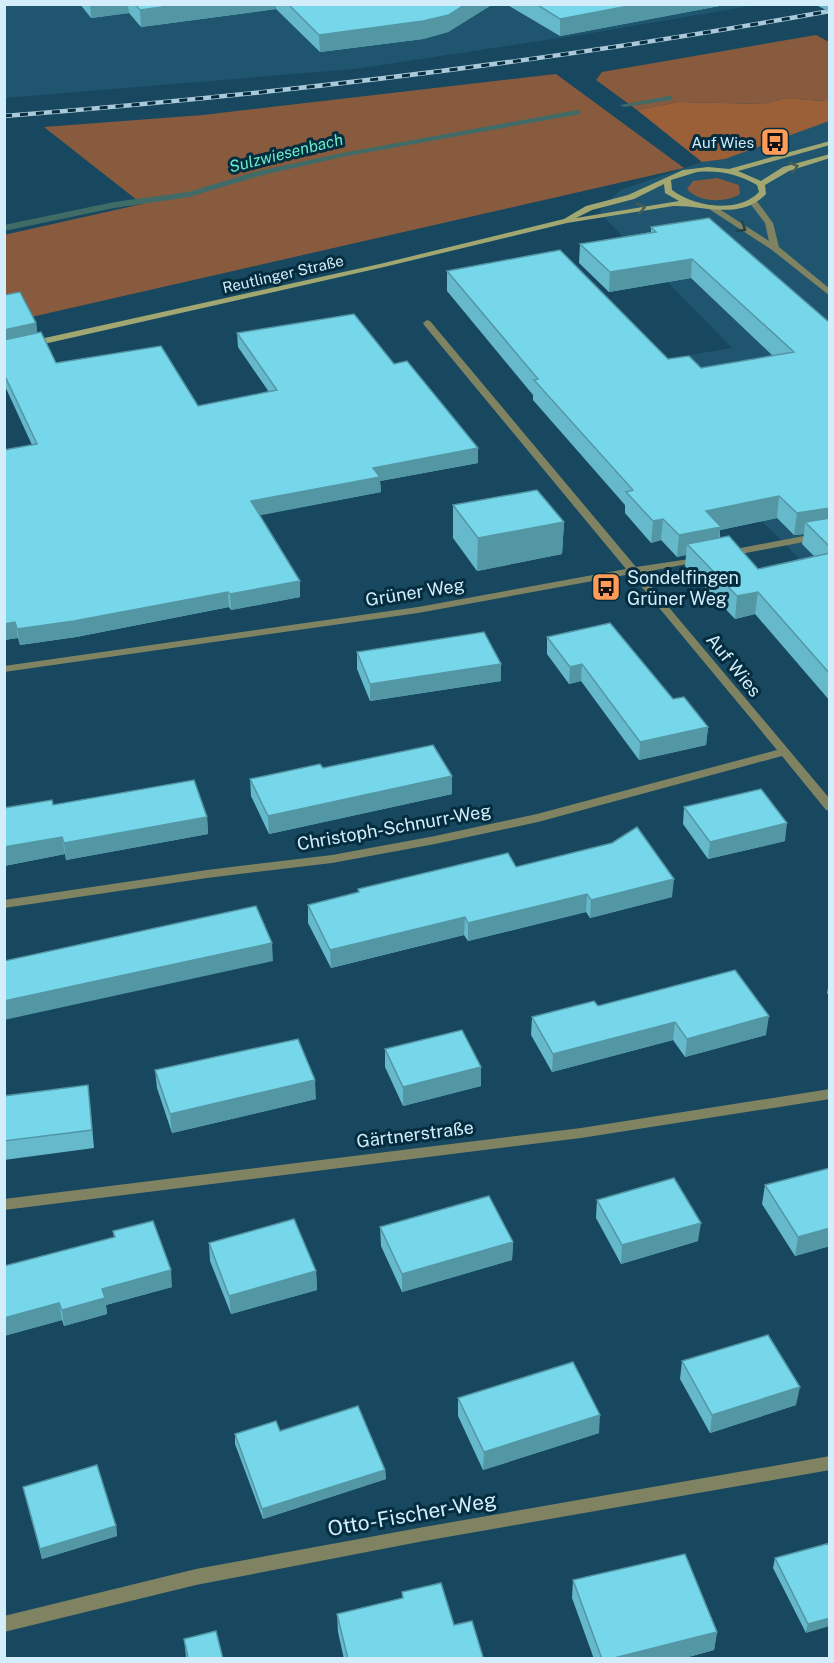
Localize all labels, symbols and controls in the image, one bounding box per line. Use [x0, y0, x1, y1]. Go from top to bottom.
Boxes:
bus stop icon: Auf Wies [759, 126, 791, 158]
water label: Sulzwiesenbach [227, 130, 345, 176]
place label: Auf Wies [691, 134, 754, 151]
one-way arrow [788, 162, 799, 174]
one-way arrow [635, 203, 645, 216]
one-way arrow [736, 221, 746, 233]
street label: Reutlinger Straße [221, 252, 345, 296]
place label: Sondelfingen Grüner Weg [627, 567, 739, 609]
bus stop icon: Sondelfingen Grüner Weg [590, 571, 622, 603]
street label: Grüner Weg [364, 574, 466, 610]
street label: Auf Wies [702, 629, 766, 701]
street label: Christoph-Schnurr-Weg [295, 800, 493, 854]
street label: Gärtnerstraße [355, 1116, 475, 1152]
street label: Otto-Fischer-Weg [325, 1487, 499, 1541]

